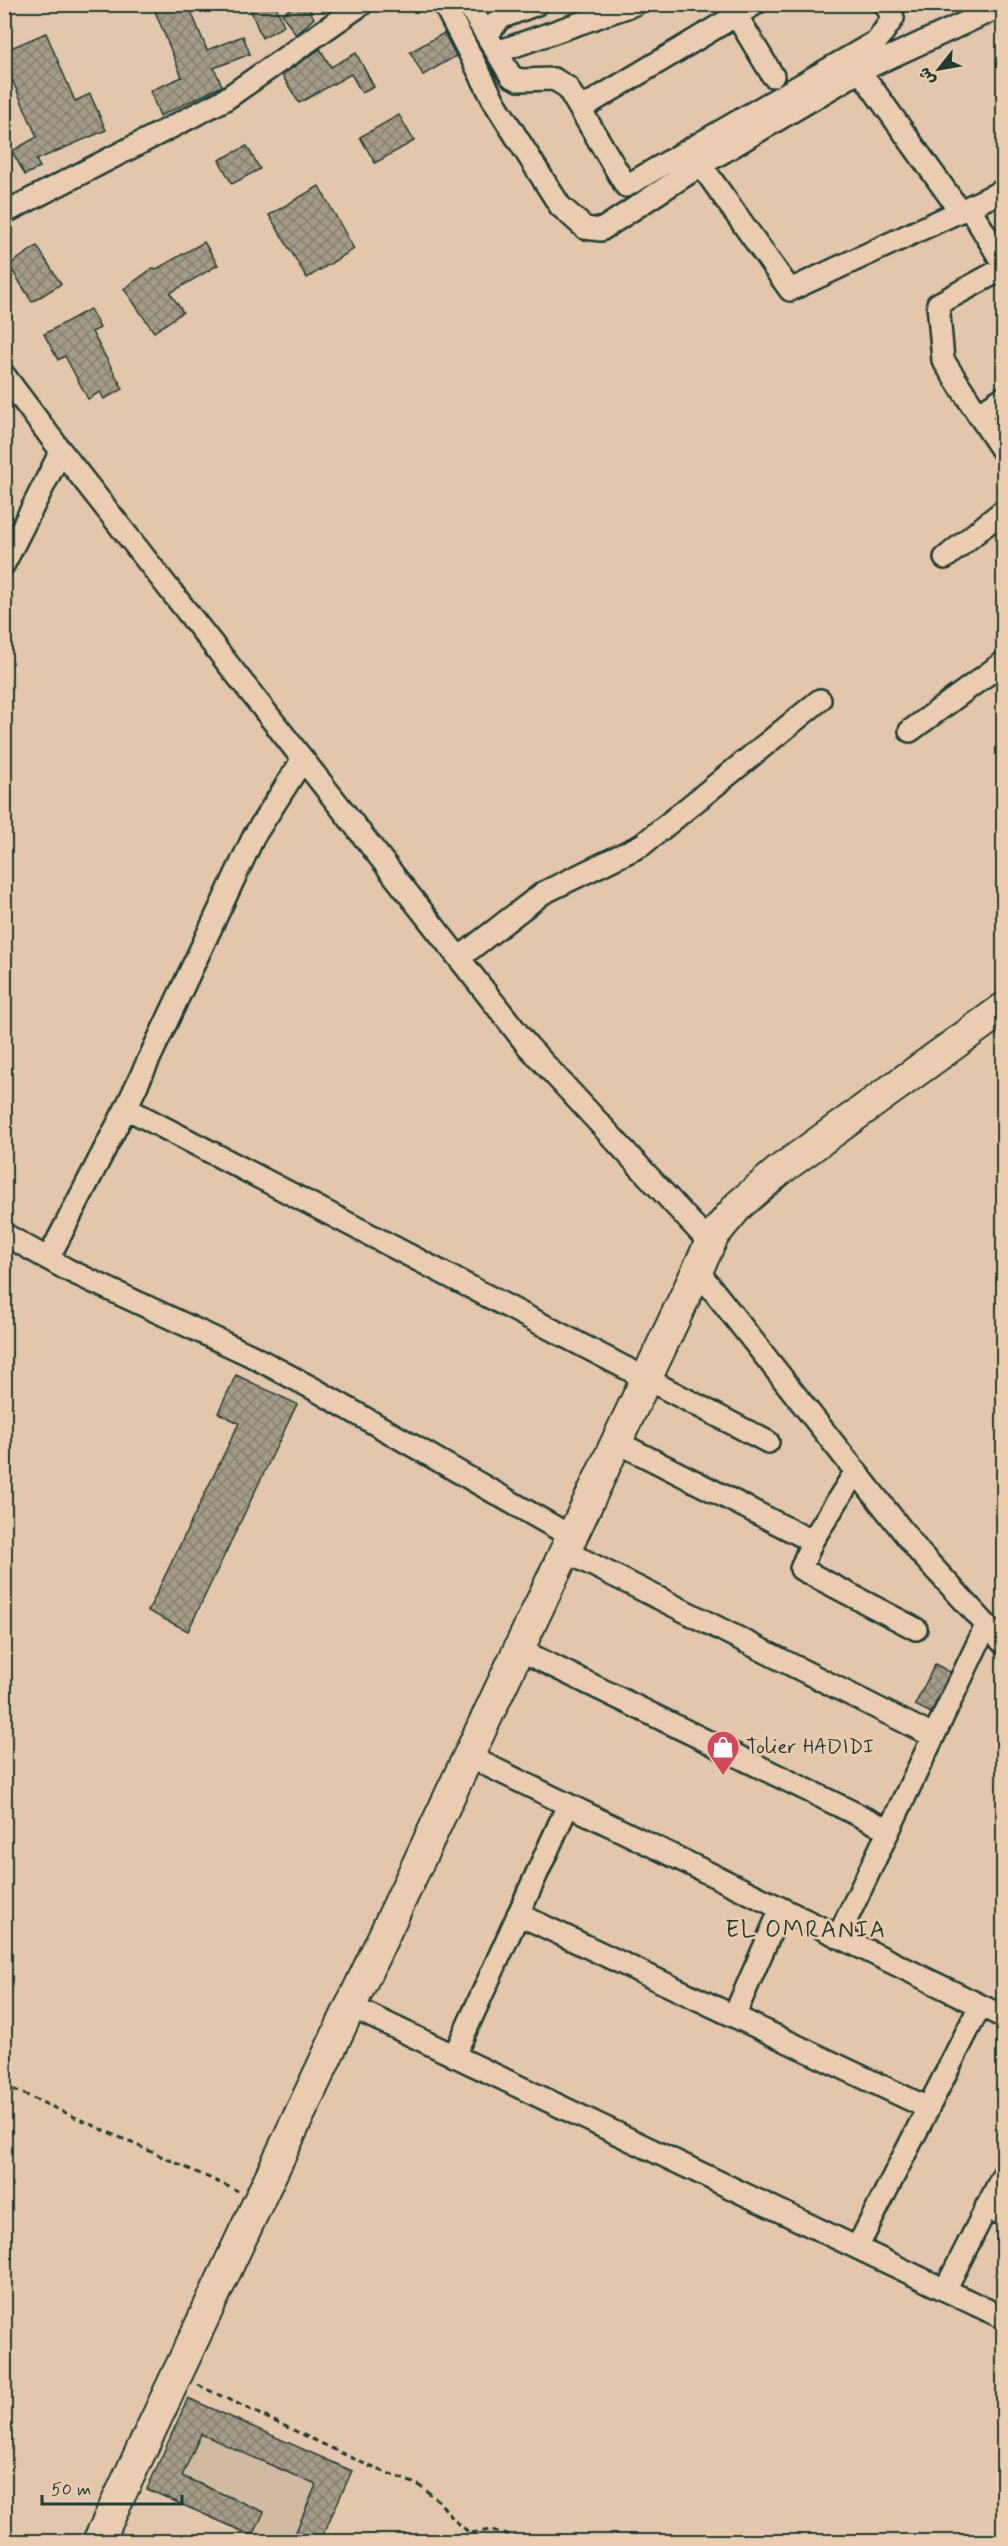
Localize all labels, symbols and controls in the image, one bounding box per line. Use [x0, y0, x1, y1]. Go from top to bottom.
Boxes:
north arrow [909, 39, 969, 99]
text: ش [914, 63, 941, 89]
shop icon: Tolier HADIDI [705, 1729, 741, 1776]
place label: Tolier HADIDI [746, 1733, 874, 1761]
district label: EL OMRANIA [725, 1915, 887, 1946]
scale bar [42, 2468, 182, 2506]
text: 50 m [51, 2478, 91, 2502]

